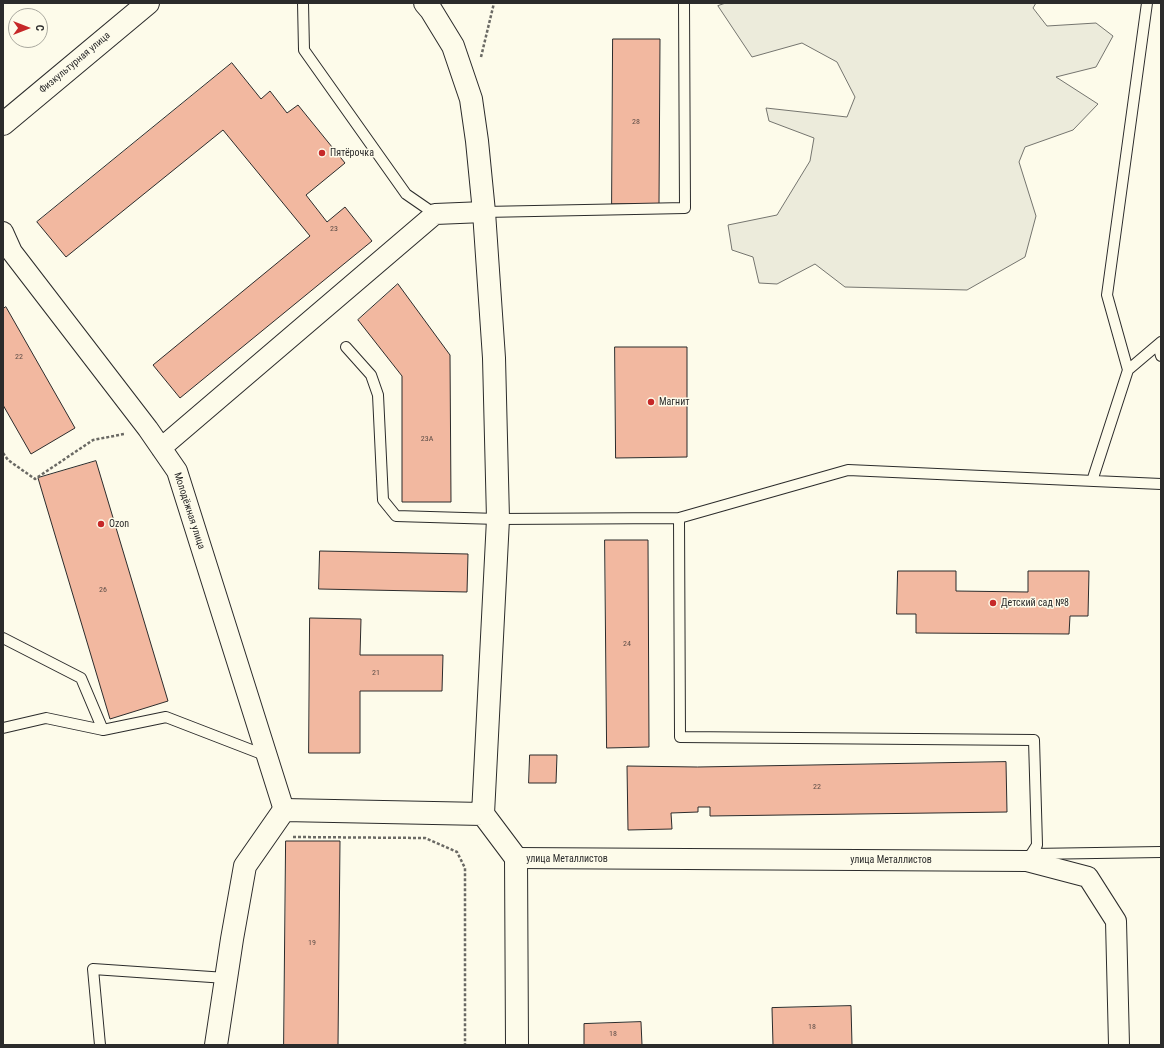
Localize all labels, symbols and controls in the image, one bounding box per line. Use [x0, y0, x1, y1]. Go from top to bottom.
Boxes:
north arrow [8, 8, 48, 48]
text: С [33, 25, 46, 31]
street label: Физкультурная улица [37, 30, 113, 96]
house number: 28 [632, 117, 640, 127]
place label: Пятёрочка [330, 147, 374, 159]
marker: Пятёрочка [317, 148, 327, 158]
house number: 23 [330, 224, 338, 234]
house number: 22 [15, 352, 23, 362]
place label: Магнит [659, 396, 689, 408]
marker: Магнит [646, 397, 656, 407]
house number: 23А [421, 434, 433, 444]
street label: Молодёжная улица [171, 471, 207, 551]
place label: Ozon [109, 518, 129, 530]
marker: Ozon [96, 519, 106, 529]
house number: 26 [99, 585, 107, 595]
place label: Детский сад №8 [1001, 597, 1069, 609]
marker: Детский сад №8 [988, 598, 998, 608]
house number: 24 [623, 639, 631, 649]
house number: 21 [372, 668, 380, 678]
house number: 22 [813, 782, 821, 792]
street label: улица Металлистов [526, 853, 608, 865]
street label: улица Металлистов [850, 854, 932, 866]
house number: 19 [308, 938, 316, 948]
house number: 18 [808, 1022, 816, 1032]
house number: 18 [609, 1029, 617, 1039]

